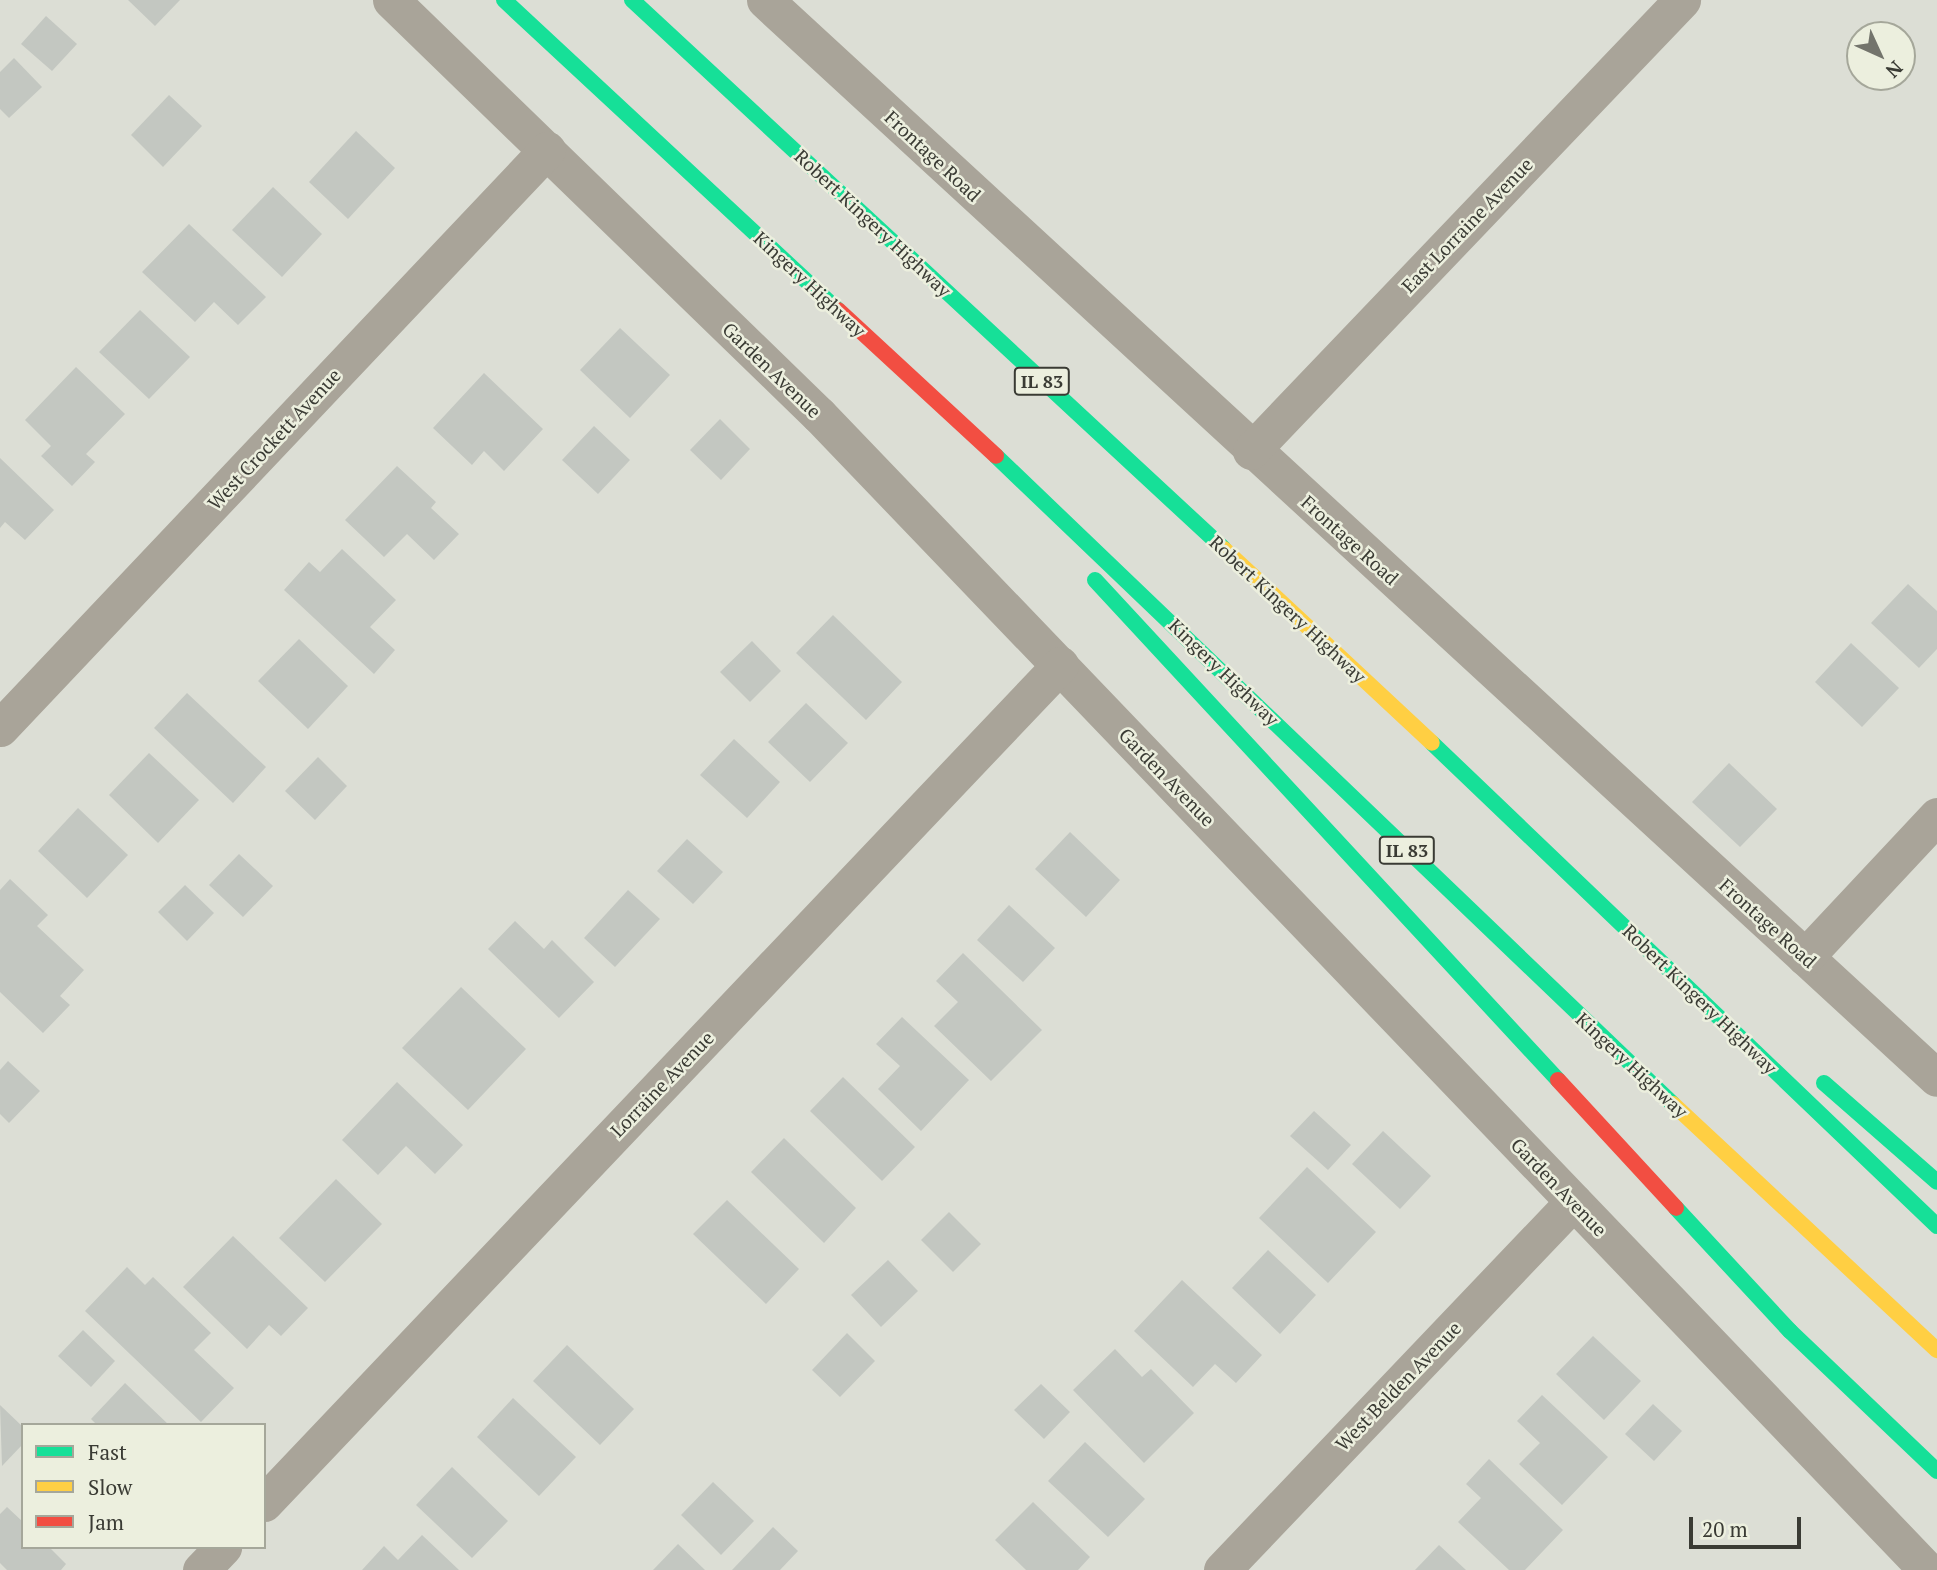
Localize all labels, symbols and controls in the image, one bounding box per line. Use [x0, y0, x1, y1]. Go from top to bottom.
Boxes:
north arrow [1846, 21, 1916, 91]
text: N [1881, 56, 1909, 84]
street label: Frontage Road [880, 106, 986, 206]
street label: Robert Kingery Highway [790, 145, 956, 301]
street label: East Lorraine Avenue [1397, 153, 1537, 297]
street label: Kingery Highway [749, 226, 871, 342]
street label: Garden Avenue [718, 317, 826, 423]
street label: West Crockett Avenue [203, 364, 345, 514]
road number: IL 83 [1012, 366, 1072, 396]
street label: Frontage Road [1297, 491, 1403, 589]
street label: Robert Kingery Highway [1205, 531, 1371, 687]
street label: Kingery Highway [1164, 614, 1284, 730]
street label: Garden Avenue [1114, 723, 1220, 831]
road number: IL 83 [1377, 836, 1437, 864]
street label: Frontage Road [1715, 874, 1821, 972]
street label: Robert Kingery Highway [1618, 919, 1782, 1079]
street label: Kingery Highway [1571, 1007, 1693, 1123]
street label: Lorraine Avenue [606, 1026, 718, 1142]
street label: Garden Avenue [1506, 1133, 1612, 1241]
street label: West Belden Avenue [1330, 1317, 1466, 1455]
legend [21, 1423, 266, 1549]
text: Fast [88, 1438, 127, 1466]
text: Slow [88, 1473, 132, 1501]
scale bar [1692, 1504, 1804, 1548]
text: Jam [88, 1508, 124, 1536]
text: 20 m [1702, 1515, 1748, 1543]

